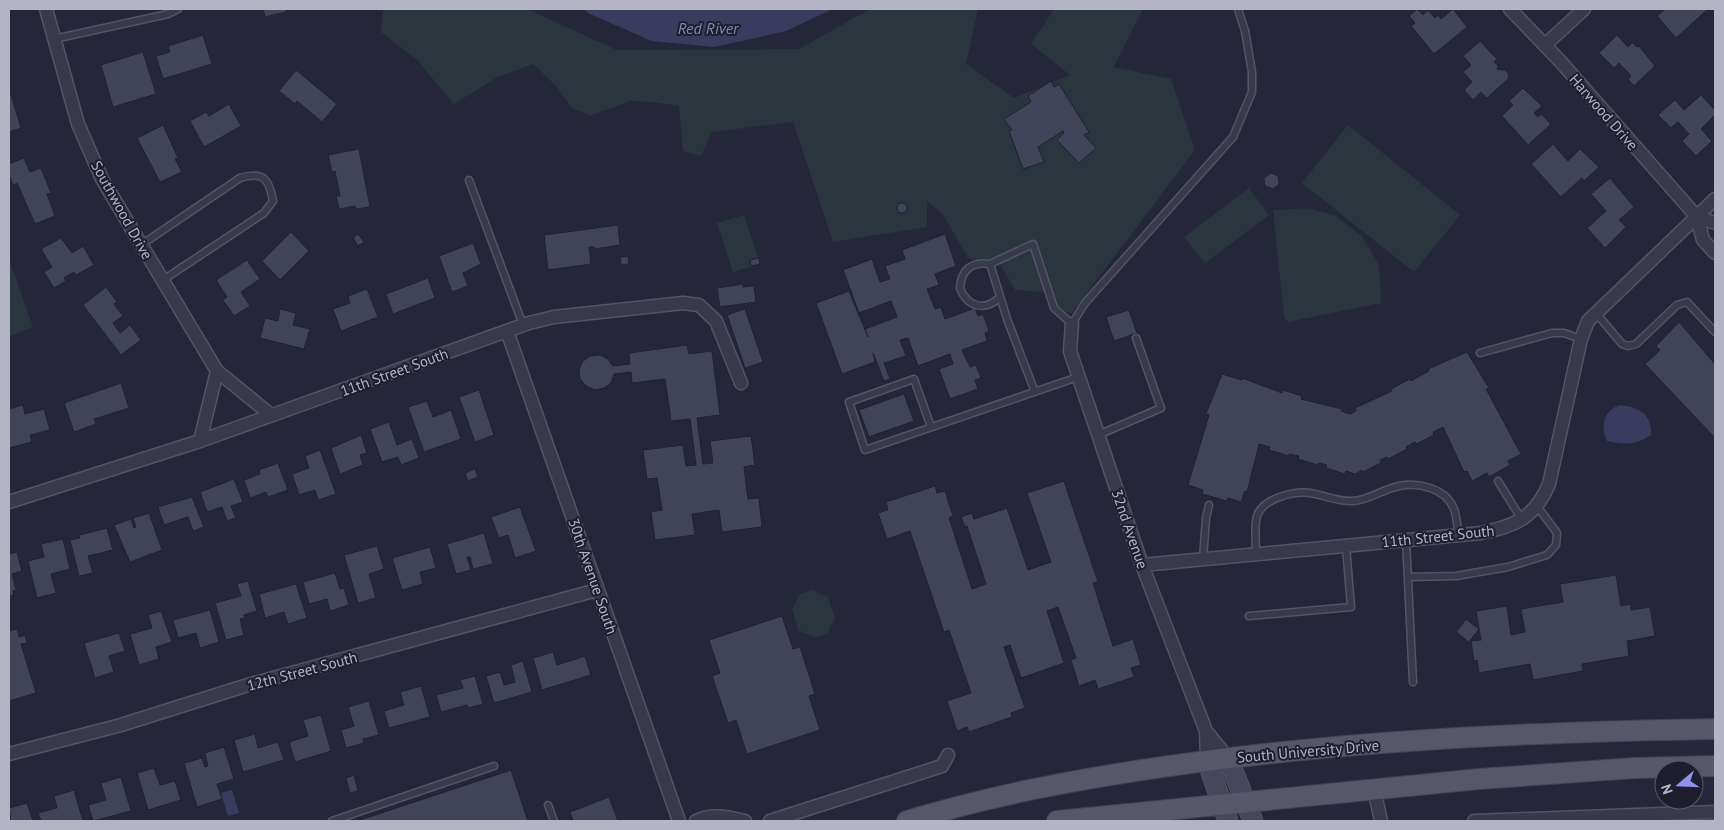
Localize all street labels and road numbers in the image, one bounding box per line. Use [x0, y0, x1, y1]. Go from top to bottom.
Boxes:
street label: Harwood Drive [1566, 70, 1642, 154]
street label: Southwood Drive [87, 157, 157, 263]
street label: 11th Street South [337, 344, 451, 400]
street label: 32nd Avenue [1108, 487, 1152, 571]
street label: 30th Avenue South [564, 516, 622, 636]
street label: 11th Street South [1381, 521, 1495, 551]
street label: 12th Street South [245, 647, 359, 695]
street label: South University Drive [1236, 735, 1380, 767]

